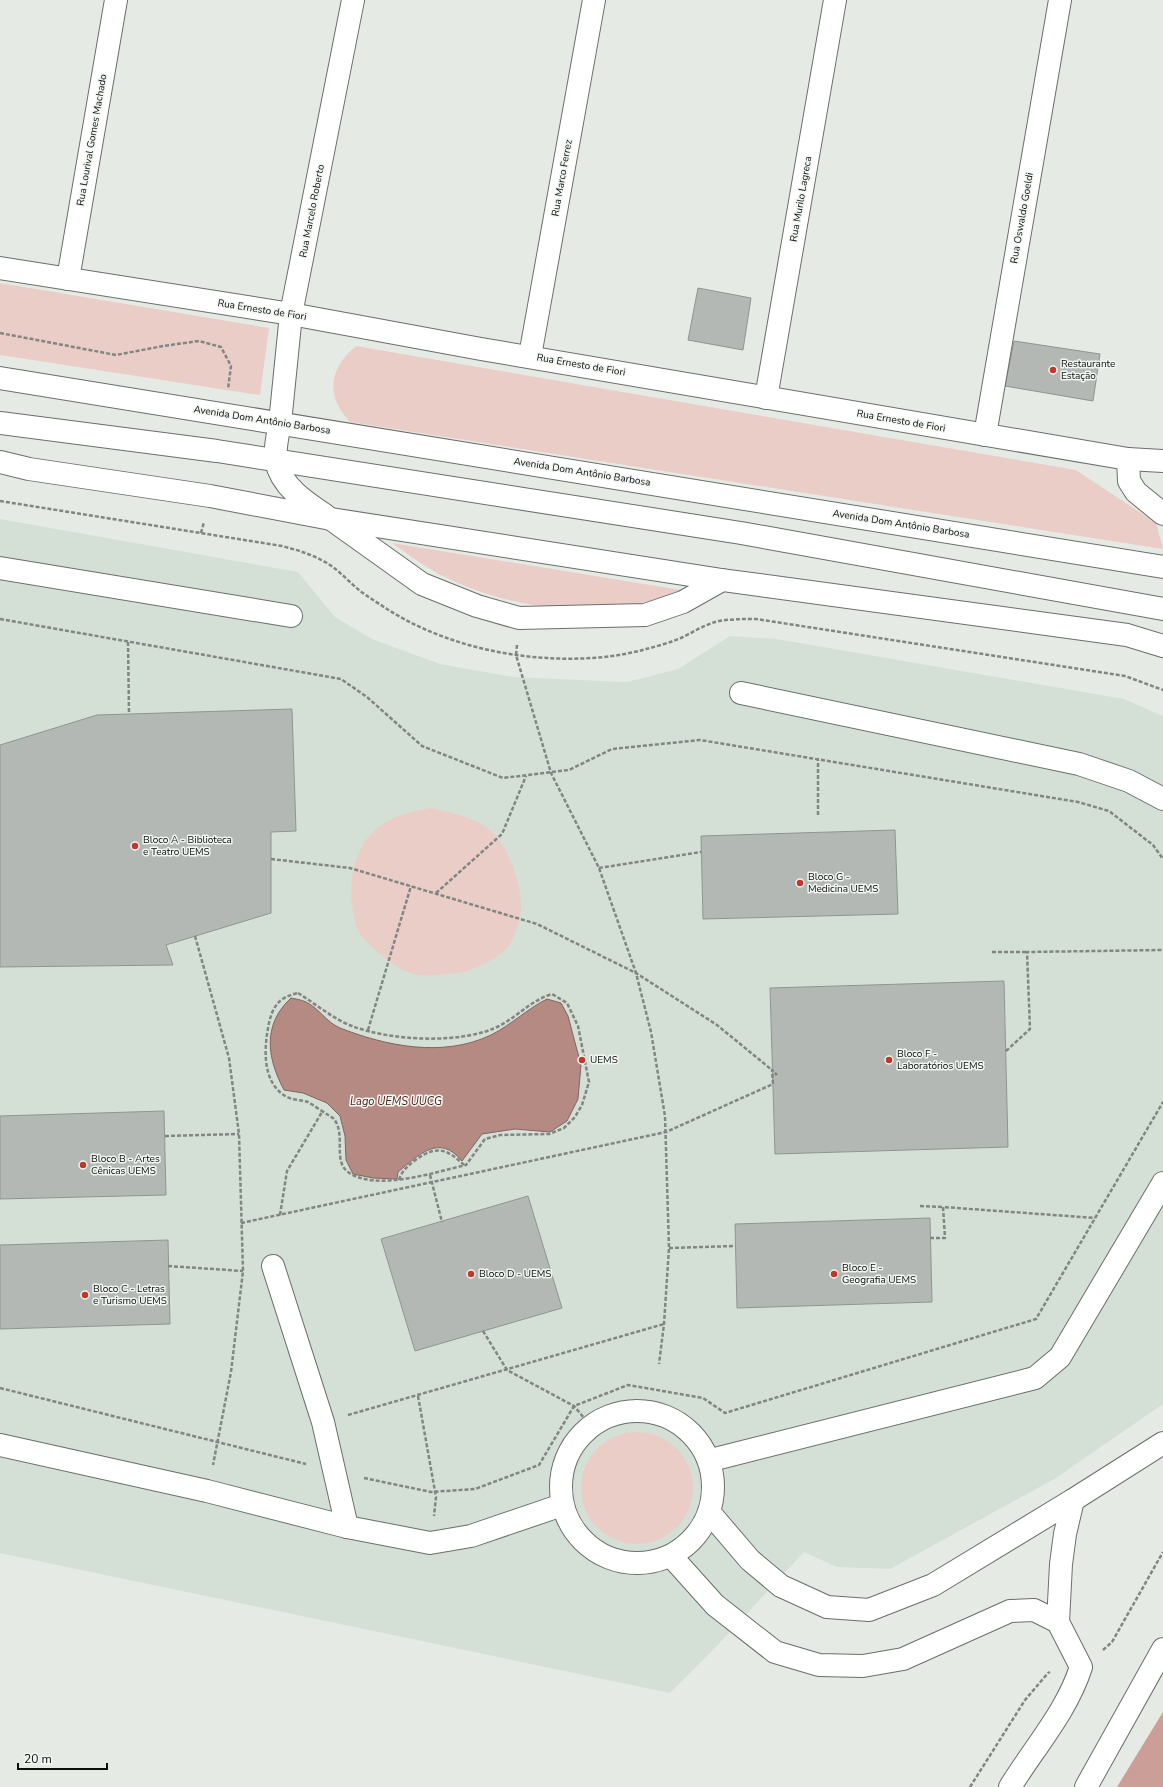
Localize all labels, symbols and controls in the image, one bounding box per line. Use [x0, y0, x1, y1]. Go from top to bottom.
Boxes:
street label: Rua Lourival Gomes Machado [74, 73, 111, 207]
street label: Rua Marco Ferrez [548, 138, 576, 218]
street label: Rua Murilo Lagreca [787, 155, 815, 243]
street label: Rua Marcelo Roberto [296, 163, 328, 259]
street label: Rua Oswaldo Goeldi [1007, 171, 1037, 265]
street label: Rua Ernesto de Fiori [217, 296, 307, 324]
street label: Rua Ernesto de Fiori [536, 350, 626, 380]
place label: Restaurante Estação [1061, 357, 1115, 383]
marker: Restaurante Estação [1048, 365, 1058, 375]
street label: Avenida Dom Antônio Barbosa [193, 402, 331, 438]
street label: Rua Ernesto de Fiori [856, 406, 946, 436]
street label: Avenida Dom Antônio Barbosa [513, 454, 651, 490]
street label: Avenida Dom Antônio Barbosa [832, 506, 970, 542]
place label: Bloco A - Biblioteca e Teatro UEMS [143, 833, 232, 859]
marker: Bloco A - Biblioteca e Teatro UEMS [130, 841, 140, 851]
place label: Bloco G - Medicina UEMS [808, 870, 878, 896]
marker: Bloco G - Medicina UEMS [795, 878, 805, 888]
place label: Bloco F - Laboratórios UEMS [897, 1047, 984, 1073]
place label: UEMS [590, 1053, 618, 1067]
marker: UEMS [577, 1055, 587, 1065]
marker: Bloco F - Laboratórios UEMS [884, 1055, 894, 1065]
water label: Lago UEMS UUCG [350, 1094, 442, 1109]
place label: Bloco B - Artes Cênicas UEMS [91, 1152, 160, 1178]
marker: Bloco B - Artes Cênicas UEMS [78, 1160, 88, 1170]
place label: Bloco E - Geografia UEMS [842, 1261, 916, 1287]
place label: Bloco D - UEMS [479, 1267, 552, 1281]
marker: Bloco D - UEMS [466, 1269, 476, 1279]
marker: Bloco E - Geografia UEMS [829, 1269, 839, 1279]
place label: Bloco C - Letras e Turismo UEMS [93, 1282, 167, 1308]
marker: Bloco C - Letras e Turismo UEMS [80, 1290, 90, 1300]
scale bar [18, 1745, 107, 1771]
text: 20 m [24, 1751, 52, 1767]

